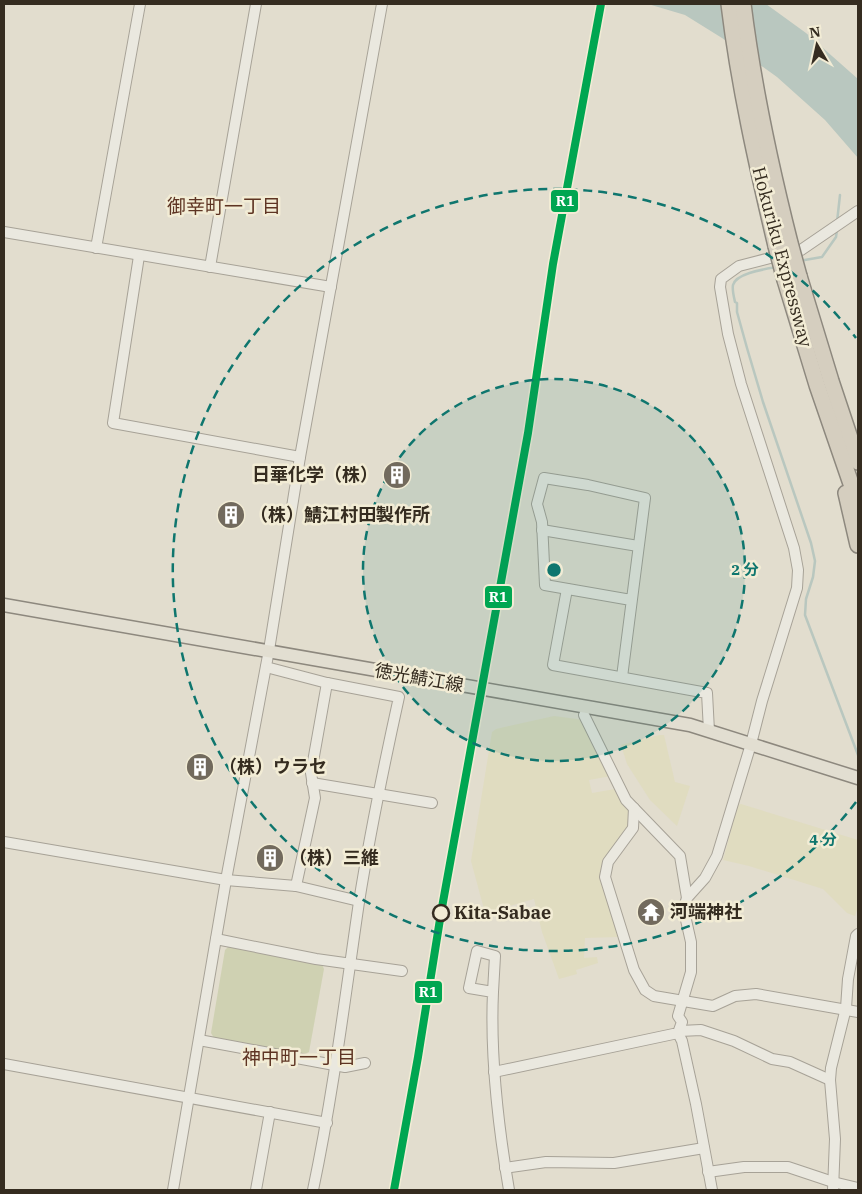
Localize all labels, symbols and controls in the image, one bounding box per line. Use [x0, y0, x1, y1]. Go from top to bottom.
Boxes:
north arrow [792, 20, 842, 70]
text: N [808, 22, 822, 42]
street label: Hokuriku Expressway [747, 164, 818, 350]
line badge: R1 [550, 189, 579, 213]
text: R1 [556, 192, 574, 210]
district label: 御幸町一丁目 [167, 194, 281, 218]
building icon: 日華化学（株） [382, 460, 412, 490]
place label: 日華化学（株） [252, 463, 378, 486]
building icon: （株）鯖江村田製作所 [216, 500, 246, 530]
place label: （株）鯖江村田製作所 [250, 503, 430, 526]
text: 2 分 [731, 560, 759, 579]
centre of rings [545, 561, 563, 579]
line badge: R1 [484, 585, 513, 609]
text: R1 [489, 588, 507, 606]
street label: 徳光鯖江線 [373, 658, 465, 697]
building icon: （株）ウラセ [185, 752, 215, 782]
place label: （株）ウラセ [219, 755, 327, 778]
text: 4 分 [809, 830, 837, 849]
building icon: （株）三維 [255, 843, 285, 873]
place label: （株）三維 [289, 846, 379, 869]
temple icon: 河端神社 [636, 897, 666, 927]
place label: 河端神社 [670, 900, 742, 923]
place label: Kita-Sabae [454, 901, 551, 924]
marker: Kita-Sabae [432, 904, 450, 922]
line badge: R1 [414, 980, 443, 1004]
text: R1 [419, 983, 437, 1001]
district label: 神中町一丁目 [242, 1045, 356, 1069]

